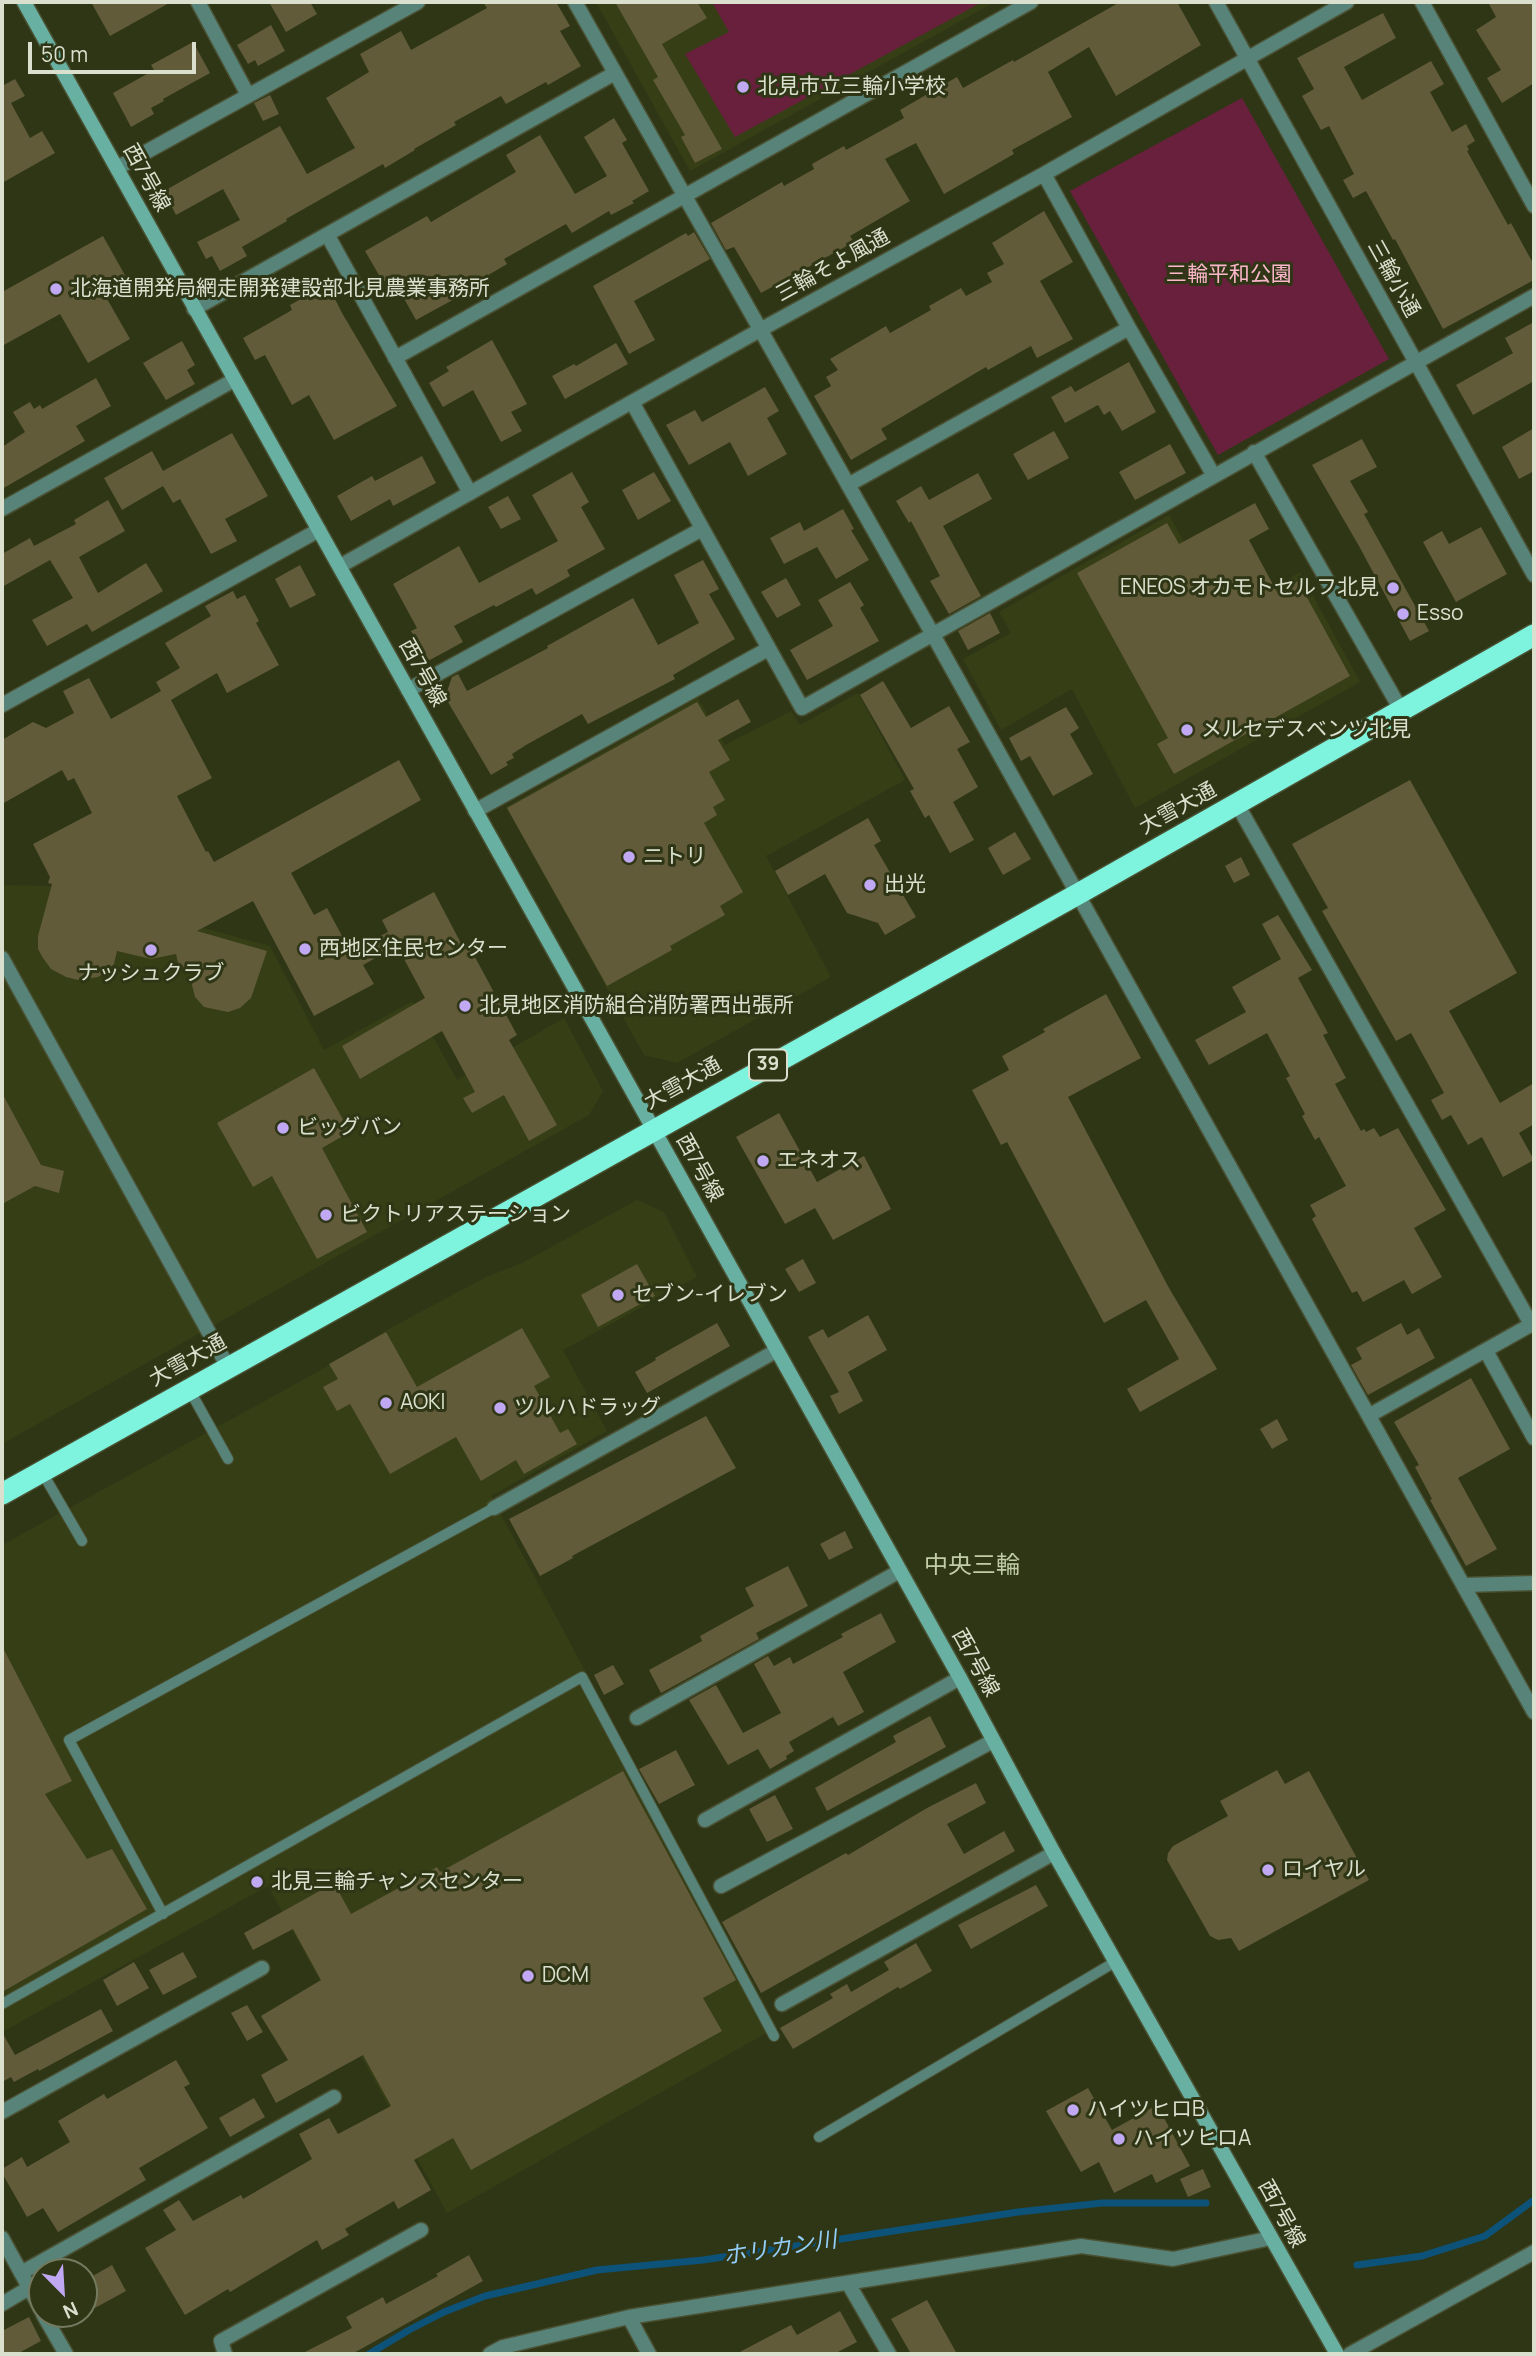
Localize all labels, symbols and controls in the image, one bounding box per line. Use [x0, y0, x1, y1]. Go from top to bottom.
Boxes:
scale bar [32, 28, 200, 72]
text: 50 m [41, 40, 88, 68]
place label: 北見市立三輪小学校 [757, 74, 946, 100]
marker: 北見市立三輪小学校 [735, 79, 751, 95]
street label: 西7号線 [117, 140, 175, 216]
street label: 三輪そよ風通 [772, 224, 894, 308]
street label: 三輪小通 [1362, 236, 1424, 322]
park label: 三輪平和公園 [1166, 262, 1292, 288]
place label: 北海道開発局網走開発建設部北見農業事務所 [70, 276, 490, 302]
marker: 北海道開発局網走開発建設部北見農業事務所 [48, 281, 64, 297]
place label: ENEOS オカモトセルフ北見 [1120, 575, 1379, 601]
marker: ENEOS オカモトセルフ北見 [1385, 580, 1401, 596]
place label: Esso [1417, 601, 1463, 627]
marker: Esso [1395, 606, 1411, 622]
street label: 西7号線 [393, 635, 451, 711]
place label: メルセデスベンツ北見 [1201, 717, 1411, 743]
marker: メルセデスベンツ北見 [1179, 722, 1195, 738]
street label: 大雪大通 [1135, 778, 1221, 840]
place label: ニトリ [643, 844, 706, 870]
marker: ニトリ [621, 849, 637, 865]
place label: 出光 [884, 872, 926, 898]
marker: 出光 [862, 877, 878, 893]
place label: 西地区住民センター [319, 936, 508, 962]
marker: 西地区住民センター [297, 941, 313, 957]
marker: ナッシュクラブ [143, 942, 159, 958]
place label: ナッシュクラブ [78, 961, 224, 987]
place label: 北見地区消防組合消防署西出張所 [479, 993, 794, 1019]
marker: 北見地区消防組合消防署西出張所 [457, 998, 473, 1014]
road number: 39 [749, 1050, 787, 1080]
street label: 大雪大通 [640, 1053, 726, 1115]
place label: ビッグバン [297, 1115, 402, 1141]
marker: ビッグバン [275, 1120, 291, 1136]
street label: 西7号線 [670, 1130, 728, 1206]
place label: エネオス [777, 1148, 861, 1174]
marker: エネオス [755, 1153, 771, 1169]
place label: ビクトリアステーション [340, 1202, 571, 1228]
marker: ビクトリアステーション [318, 1207, 334, 1223]
place label: セブン-イレブン [632, 1282, 788, 1308]
marker: セブン-イレブン [610, 1287, 626, 1303]
street label: 大雪大通 [145, 1330, 231, 1392]
place label: AOKI [400, 1390, 445, 1416]
marker: AOKI [378, 1395, 394, 1411]
place label: ツルハドラッグ [514, 1395, 661, 1421]
marker: ツルハドラッグ [492, 1400, 508, 1416]
district label: 中央三輪 [924, 1552, 1020, 1580]
street label: 西7号線 [946, 1625, 1004, 1701]
place label: ロイヤル [1282, 1857, 1366, 1883]
marker: ロイヤル [1260, 1862, 1276, 1878]
place label: 北見三輪チャンスセンター [271, 1869, 523, 1895]
marker: 北見三輪チャンスセンター [249, 1874, 265, 1890]
place label: DCM [542, 1963, 589, 1989]
marker: DCM [520, 1968, 536, 1984]
place label: ハイツヒロB [1087, 2097, 1205, 2123]
marker: ハイツヒロB [1065, 2102, 1081, 2118]
place label: ハイツヒロA [1133, 2126, 1251, 2152]
marker: ハイツヒロA [1111, 2131, 1127, 2147]
street label: 西7号線 [1252, 2176, 1310, 2252]
water label: ホリカン川 [721, 2226, 839, 2272]
north arrow [28, 2258, 98, 2328]
text: N [59, 2296, 82, 2325]

